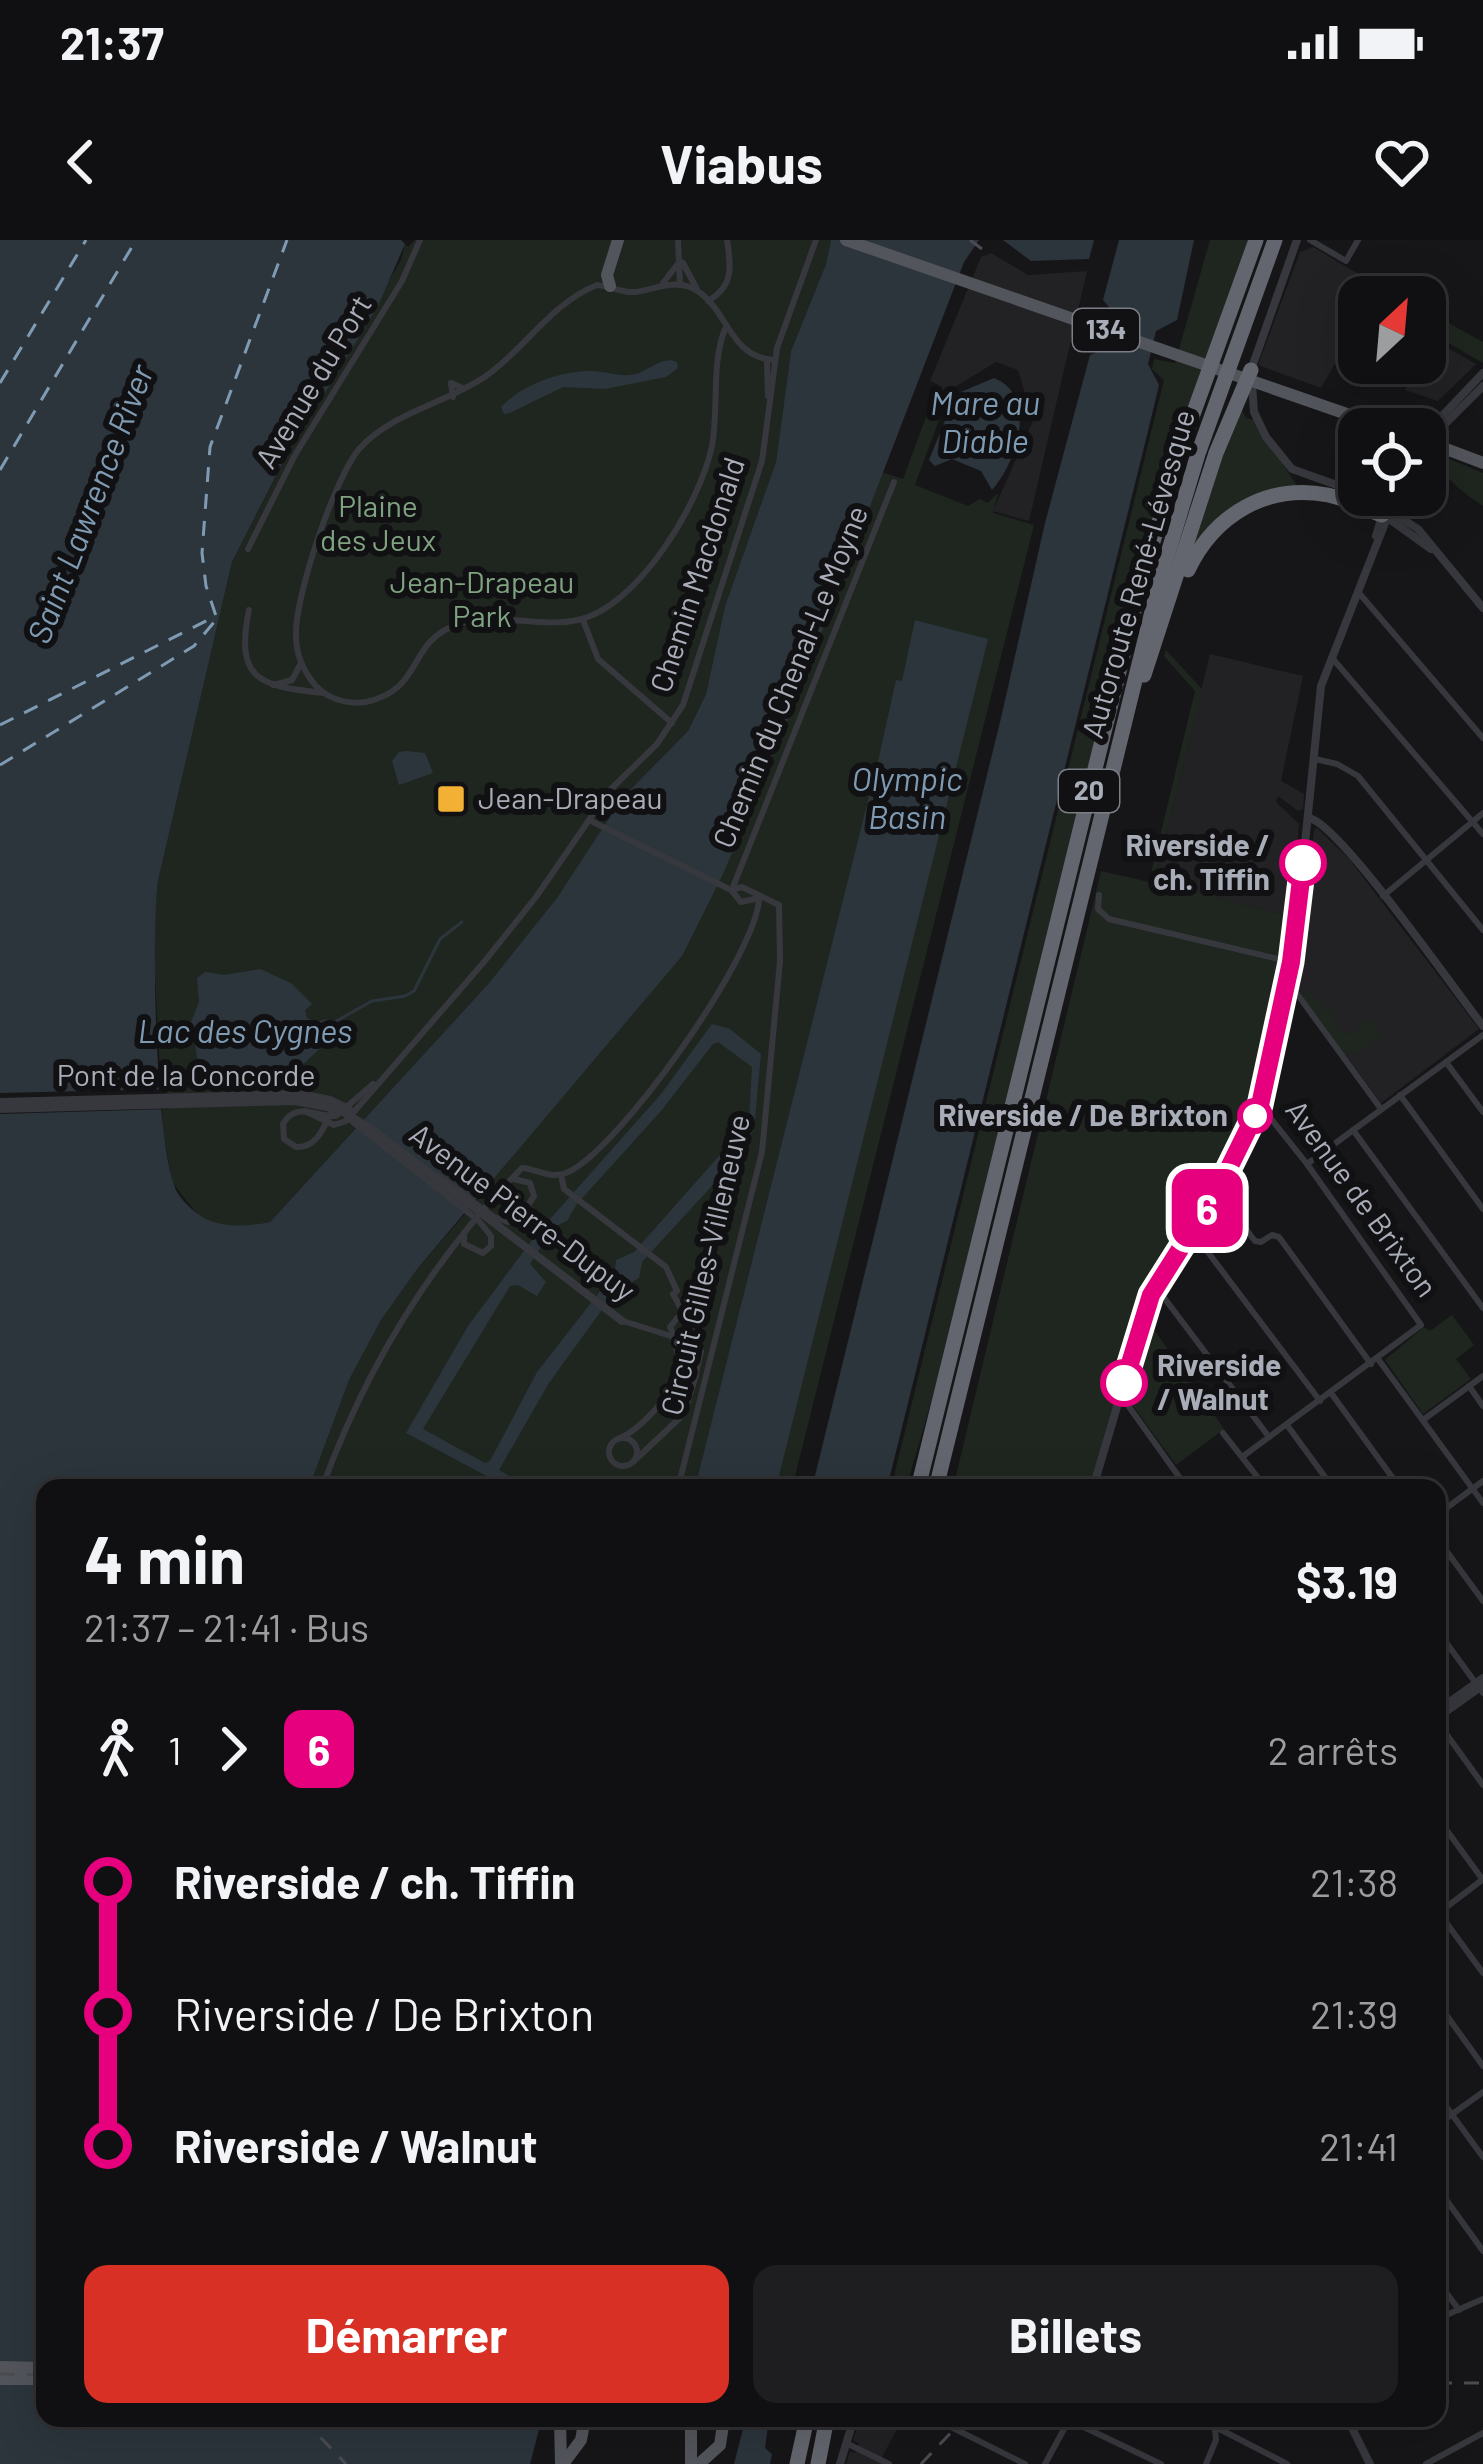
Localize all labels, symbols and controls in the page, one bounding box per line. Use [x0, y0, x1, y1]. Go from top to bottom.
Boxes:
text: 21:37 [60, 15, 164, 69]
icon: back [48, 129, 114, 195]
icon: heart [1369, 129, 1435, 195]
text: Viabus [660, 130, 823, 195]
north arrow [1338, 276, 1446, 384]
map controls [1338, 276, 1446, 516]
street label: Avenue du Port [246, 288, 378, 474]
road number: 134 [1073, 309, 1139, 351]
water label: Saint Lawrence River [18, 357, 161, 649]
water label: Mare au Diable [930, 382, 1040, 460]
street label: Autoroute René-Lévesque [1073, 405, 1201, 742]
button: locate [1338, 408, 1446, 516]
street label: Chemin Macdonald [641, 453, 751, 696]
park label: Plaine des Jeux [320, 487, 436, 557]
street label: Chemin du Chenal-Le Moyne [704, 500, 874, 853]
park label: Jean-Drapeau Park [390, 563, 574, 633]
water label: Olympic Basin [852, 758, 962, 836]
road number: 20 [1059, 770, 1119, 812]
place label: Jean-Drapeau [478, 779, 663, 815]
marker: Jean-Drapeau [435, 783, 467, 815]
place label: Riverside / ch. Tiffin [1125, 826, 1270, 896]
marker: Riverside / ch. Tiffin [1281, 841, 1325, 885]
water label: Lac des Cygnes [138, 1010, 352, 1050]
street label: Pont de la Concorde [57, 1056, 315, 1092]
street label: Avenue de Brixton [1279, 1092, 1446, 1303]
place label: Riverside / De Brixton [938, 1096, 1228, 1132]
marker: Riverside / De Brixton [1239, 1100, 1271, 1132]
street label: Circuit Gilles-Villeneuve [652, 1111, 756, 1418]
street label: Avenue Pierre-Dupuy [403, 1115, 643, 1308]
line badge: 6 [1168, 1169, 1246, 1247]
text: 6 [1196, 1183, 1218, 1233]
place label: Riverside / Walnut [1157, 1346, 1281, 1416]
marker: Riverside / Walnut [1102, 1361, 1146, 1405]
text: 4 min [84, 1518, 245, 1597]
text: $3.19 [1296, 1554, 1398, 1608]
text: 21:37 – 21:41 · Bus [84, 1603, 369, 1650]
icon: walk [84, 1716, 150, 1782]
icon: forward [200, 1716, 266, 1782]
text: 6 [308, 1724, 330, 1774]
text: 1 [168, 1726, 182, 1773]
text: 2 arrêts [1268, 1726, 1398, 1773]
text: Riverside / ch. Tiffin [174, 1854, 575, 1908]
text: 21:38 [1310, 1858, 1398, 1905]
text: Riverside / De Brixton [174, 1986, 594, 2040]
text: 21:39 [1310, 1990, 1398, 2037]
text: Riverside / Walnut [174, 2118, 538, 2172]
text: 21:41 [1319, 2122, 1398, 2169]
button: Démarrer [84, 2265, 729, 2403]
button: Billets [753, 2265, 1398, 2403]

